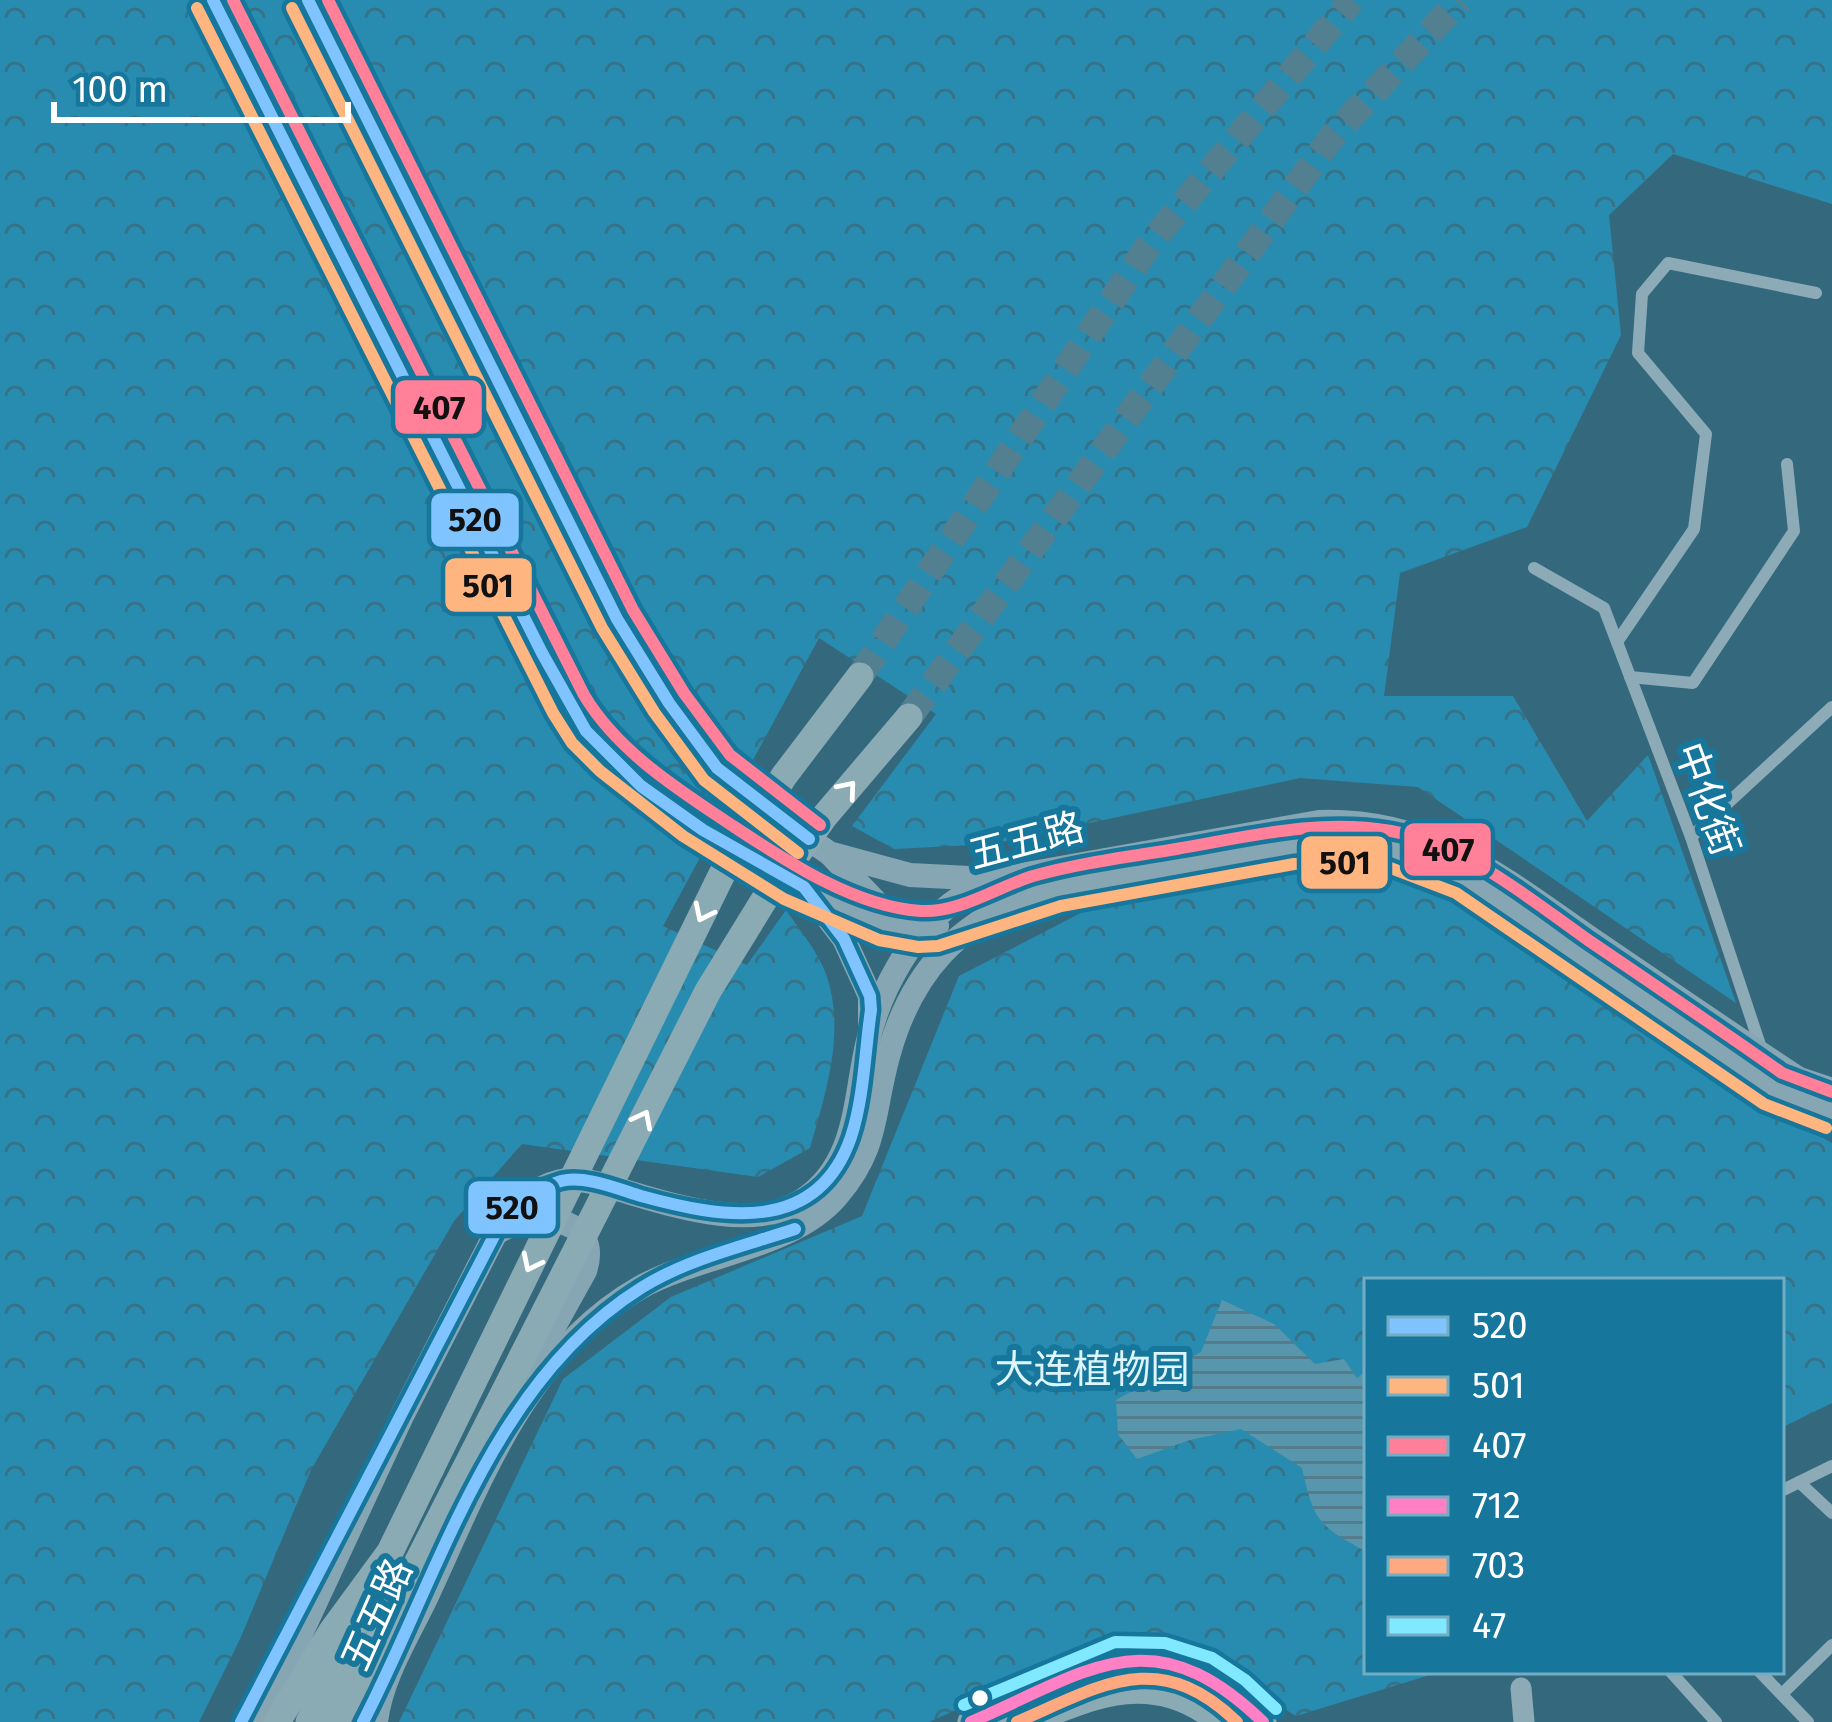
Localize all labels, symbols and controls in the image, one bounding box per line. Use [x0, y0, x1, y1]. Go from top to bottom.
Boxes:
scale bar [54, 48, 348, 122]
text: 100 m [72, 68, 168, 112]
line badge: 407 [393, 378, 484, 436]
text: 407 [413, 388, 465, 428]
line badge: 520 [429, 491, 521, 549]
text: 520 [448, 500, 502, 540]
line badge: 501 [443, 556, 534, 614]
text: 501 [462, 566, 514, 606]
street label: 中化街 [1665, 736, 1749, 862]
one-way arrow [834, 781, 856, 803]
street label: 五五路 [964, 804, 1089, 878]
line badge: 407 [1402, 821, 1493, 878]
text: 407 [1422, 830, 1474, 870]
line badge: 501 [1299, 834, 1390, 891]
text: 501 [1319, 843, 1371, 883]
one-way arrow [694, 901, 717, 922]
one-way arrow [629, 1110, 653, 1131]
line badge: 520 [466, 1179, 558, 1236]
text: 520 [485, 1188, 539, 1228]
one-way arrow [522, 1251, 545, 1272]
legend [1364, 1278, 1784, 1674]
text: 520 [1472, 1304, 1528, 1348]
park label: 大连植物园 [994, 1347, 1190, 1393]
text: 501 [1472, 1364, 1525, 1408]
text: 407 [1472, 1424, 1527, 1468]
text: 712 [1472, 1484, 1521, 1528]
text: 703 [1472, 1544, 1525, 1588]
street label: 五五路 [332, 1552, 422, 1677]
text: 47 [1472, 1604, 1506, 1648]
unlabelled marker [969, 1687, 991, 1709]

